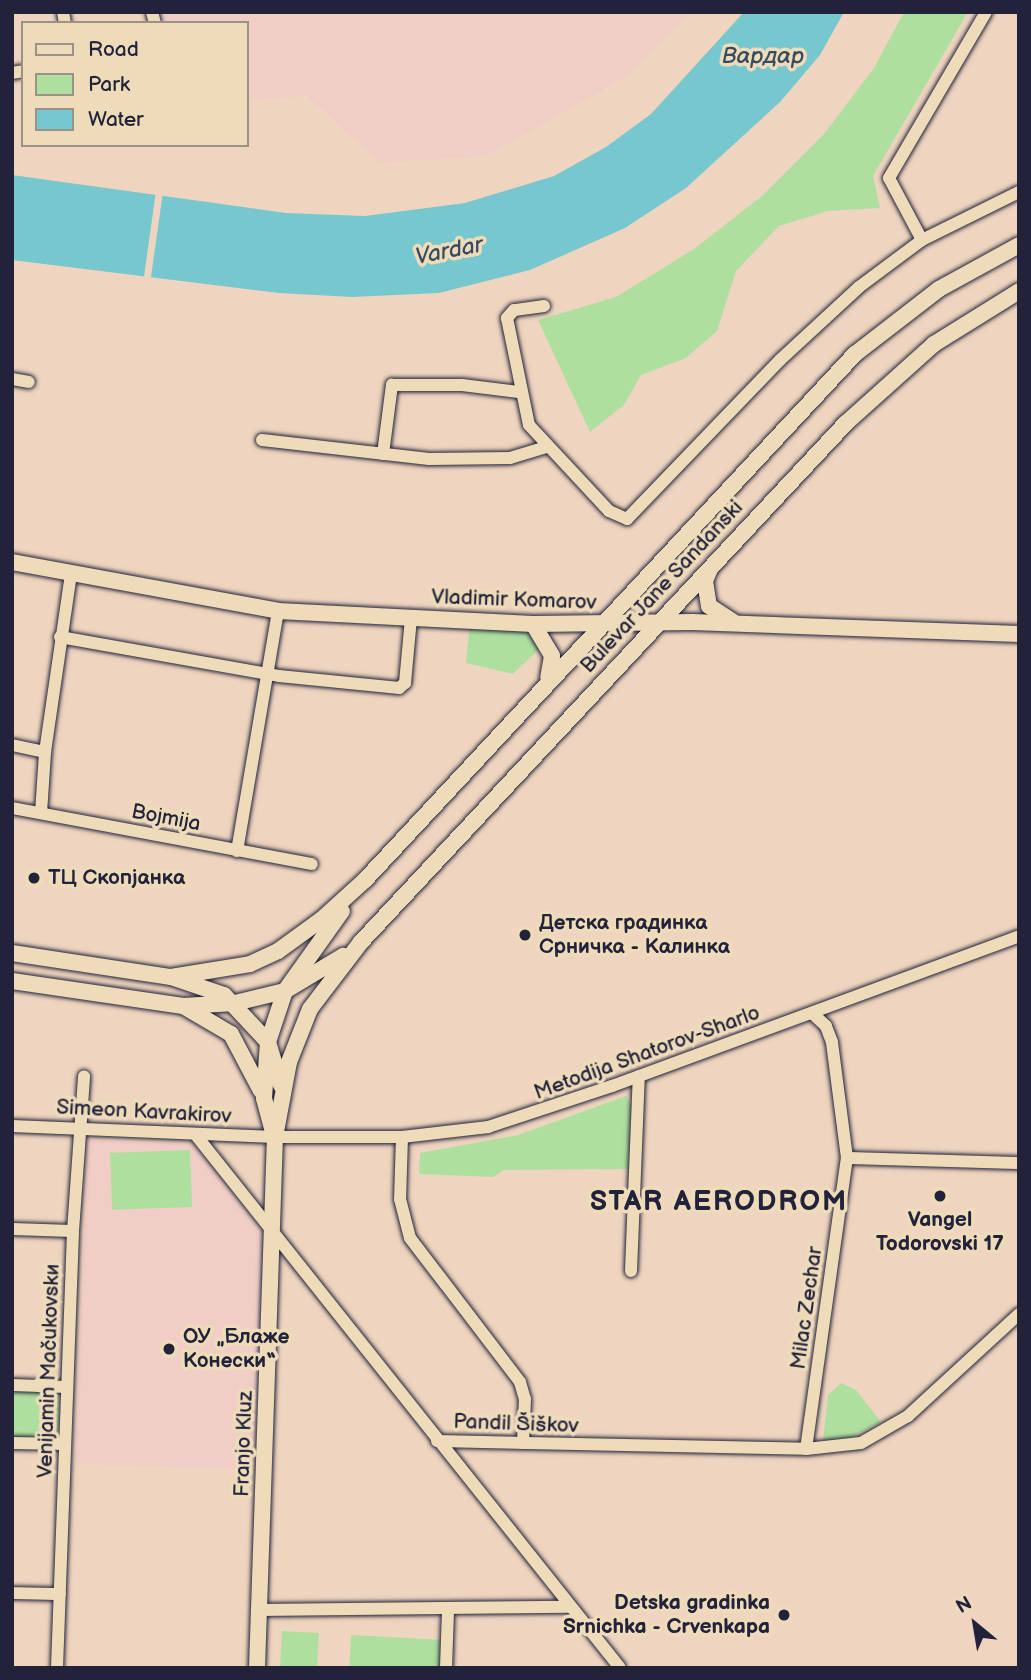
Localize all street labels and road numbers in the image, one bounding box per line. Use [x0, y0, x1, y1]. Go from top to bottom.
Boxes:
street label: Bulevar Jane Sandanski [575, 495, 749, 679]
street label: Vladimir Komarov [431, 585, 597, 615]
street label: Bojmija [129, 799, 203, 837]
street label: Metodija Shatorov-Sharlo [531, 1000, 763, 1106]
street label: Simeon Kavrakirov [56, 1095, 232, 1129]
street label: Milac Zechar [786, 1245, 828, 1371]
street label: Venijamin Mačukovskи [33, 1263, 65, 1479]
street label: Franjo Kluz [230, 1391, 258, 1497]
street label: Pandil Šiškov [453, 1409, 579, 1439]

